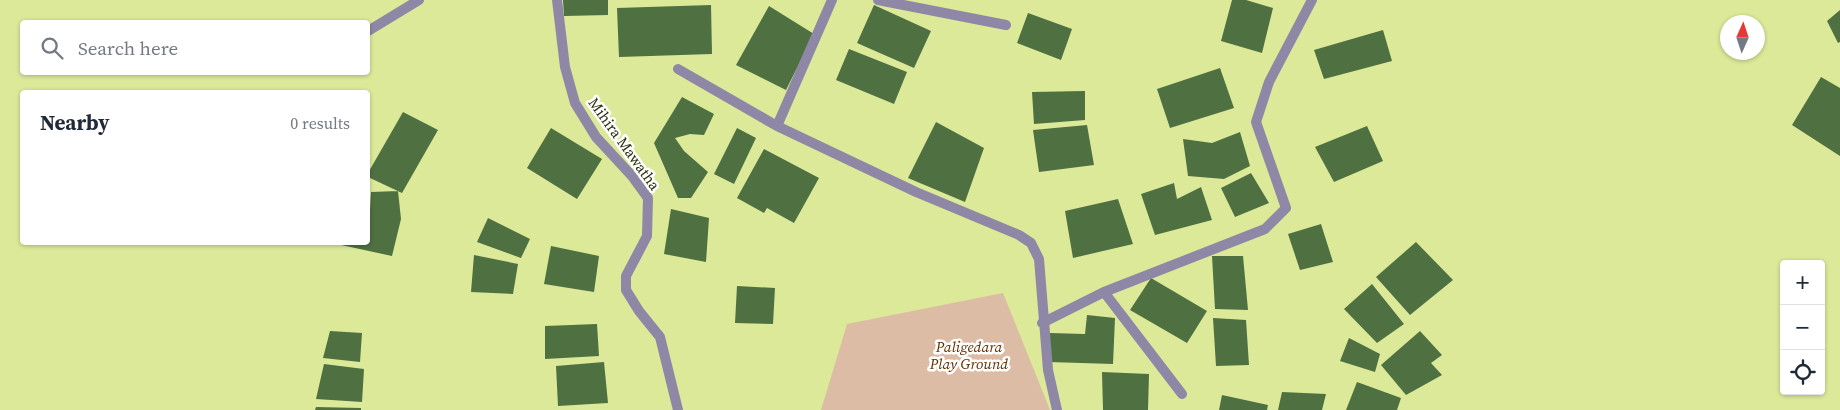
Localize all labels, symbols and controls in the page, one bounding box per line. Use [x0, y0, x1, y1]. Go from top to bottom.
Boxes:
north arrow [1720, 15, 1765, 60]
search box [20, 20, 370, 75]
icon: search [38, 34, 66, 62]
text: Search here [78, 35, 178, 61]
street label: Mihira Mawatha [584, 93, 665, 195]
text: Nearby [40, 108, 110, 137]
text: 0 results [290, 112, 350, 134]
map controls [1780, 260, 1825, 395]
button: + [1780, 260, 1825, 305]
button: − [1780, 305, 1825, 350]
park label: Paligedara Play Ground [929, 336, 1008, 374]
button: locate [1780, 350, 1825, 395]

